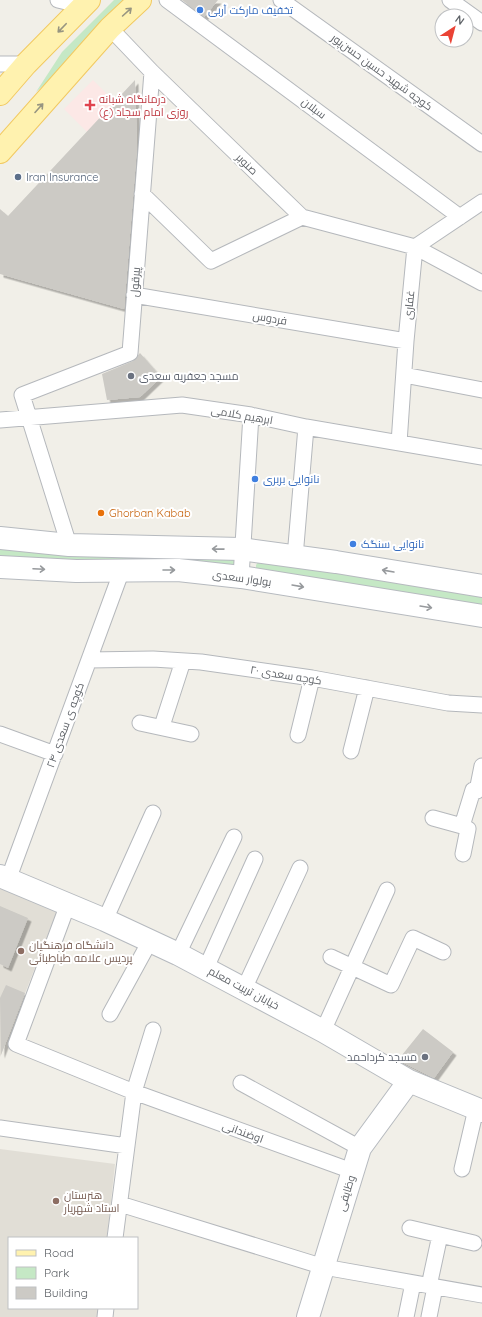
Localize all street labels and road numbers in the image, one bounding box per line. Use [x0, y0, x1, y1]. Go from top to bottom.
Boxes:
street label: کوچه شهید حسین حسن‌پور [328, 30, 436, 114]
street label: سبلان [299, 94, 329, 122]
street label: صنوبر [232, 150, 261, 178]
street label: پیرقول [127, 267, 143, 297]
street label: غفاری [400, 290, 418, 320]
street label: فردوس [252, 308, 288, 328]
street label: ابرهیم کلامی [210, 403, 274, 428]
street label: بولوار سعدی [212, 567, 272, 589]
street label: کوچه سعدی ۲۰ [249, 662, 323, 688]
street label: کوچه ی سعدی ۲۴ [43, 680, 87, 769]
street label: خیابان تربیت معلم [206, 963, 282, 1013]
street label: اوضندانی [221, 1118, 265, 1146]
street label: وظایفی [334, 1173, 358, 1213]

